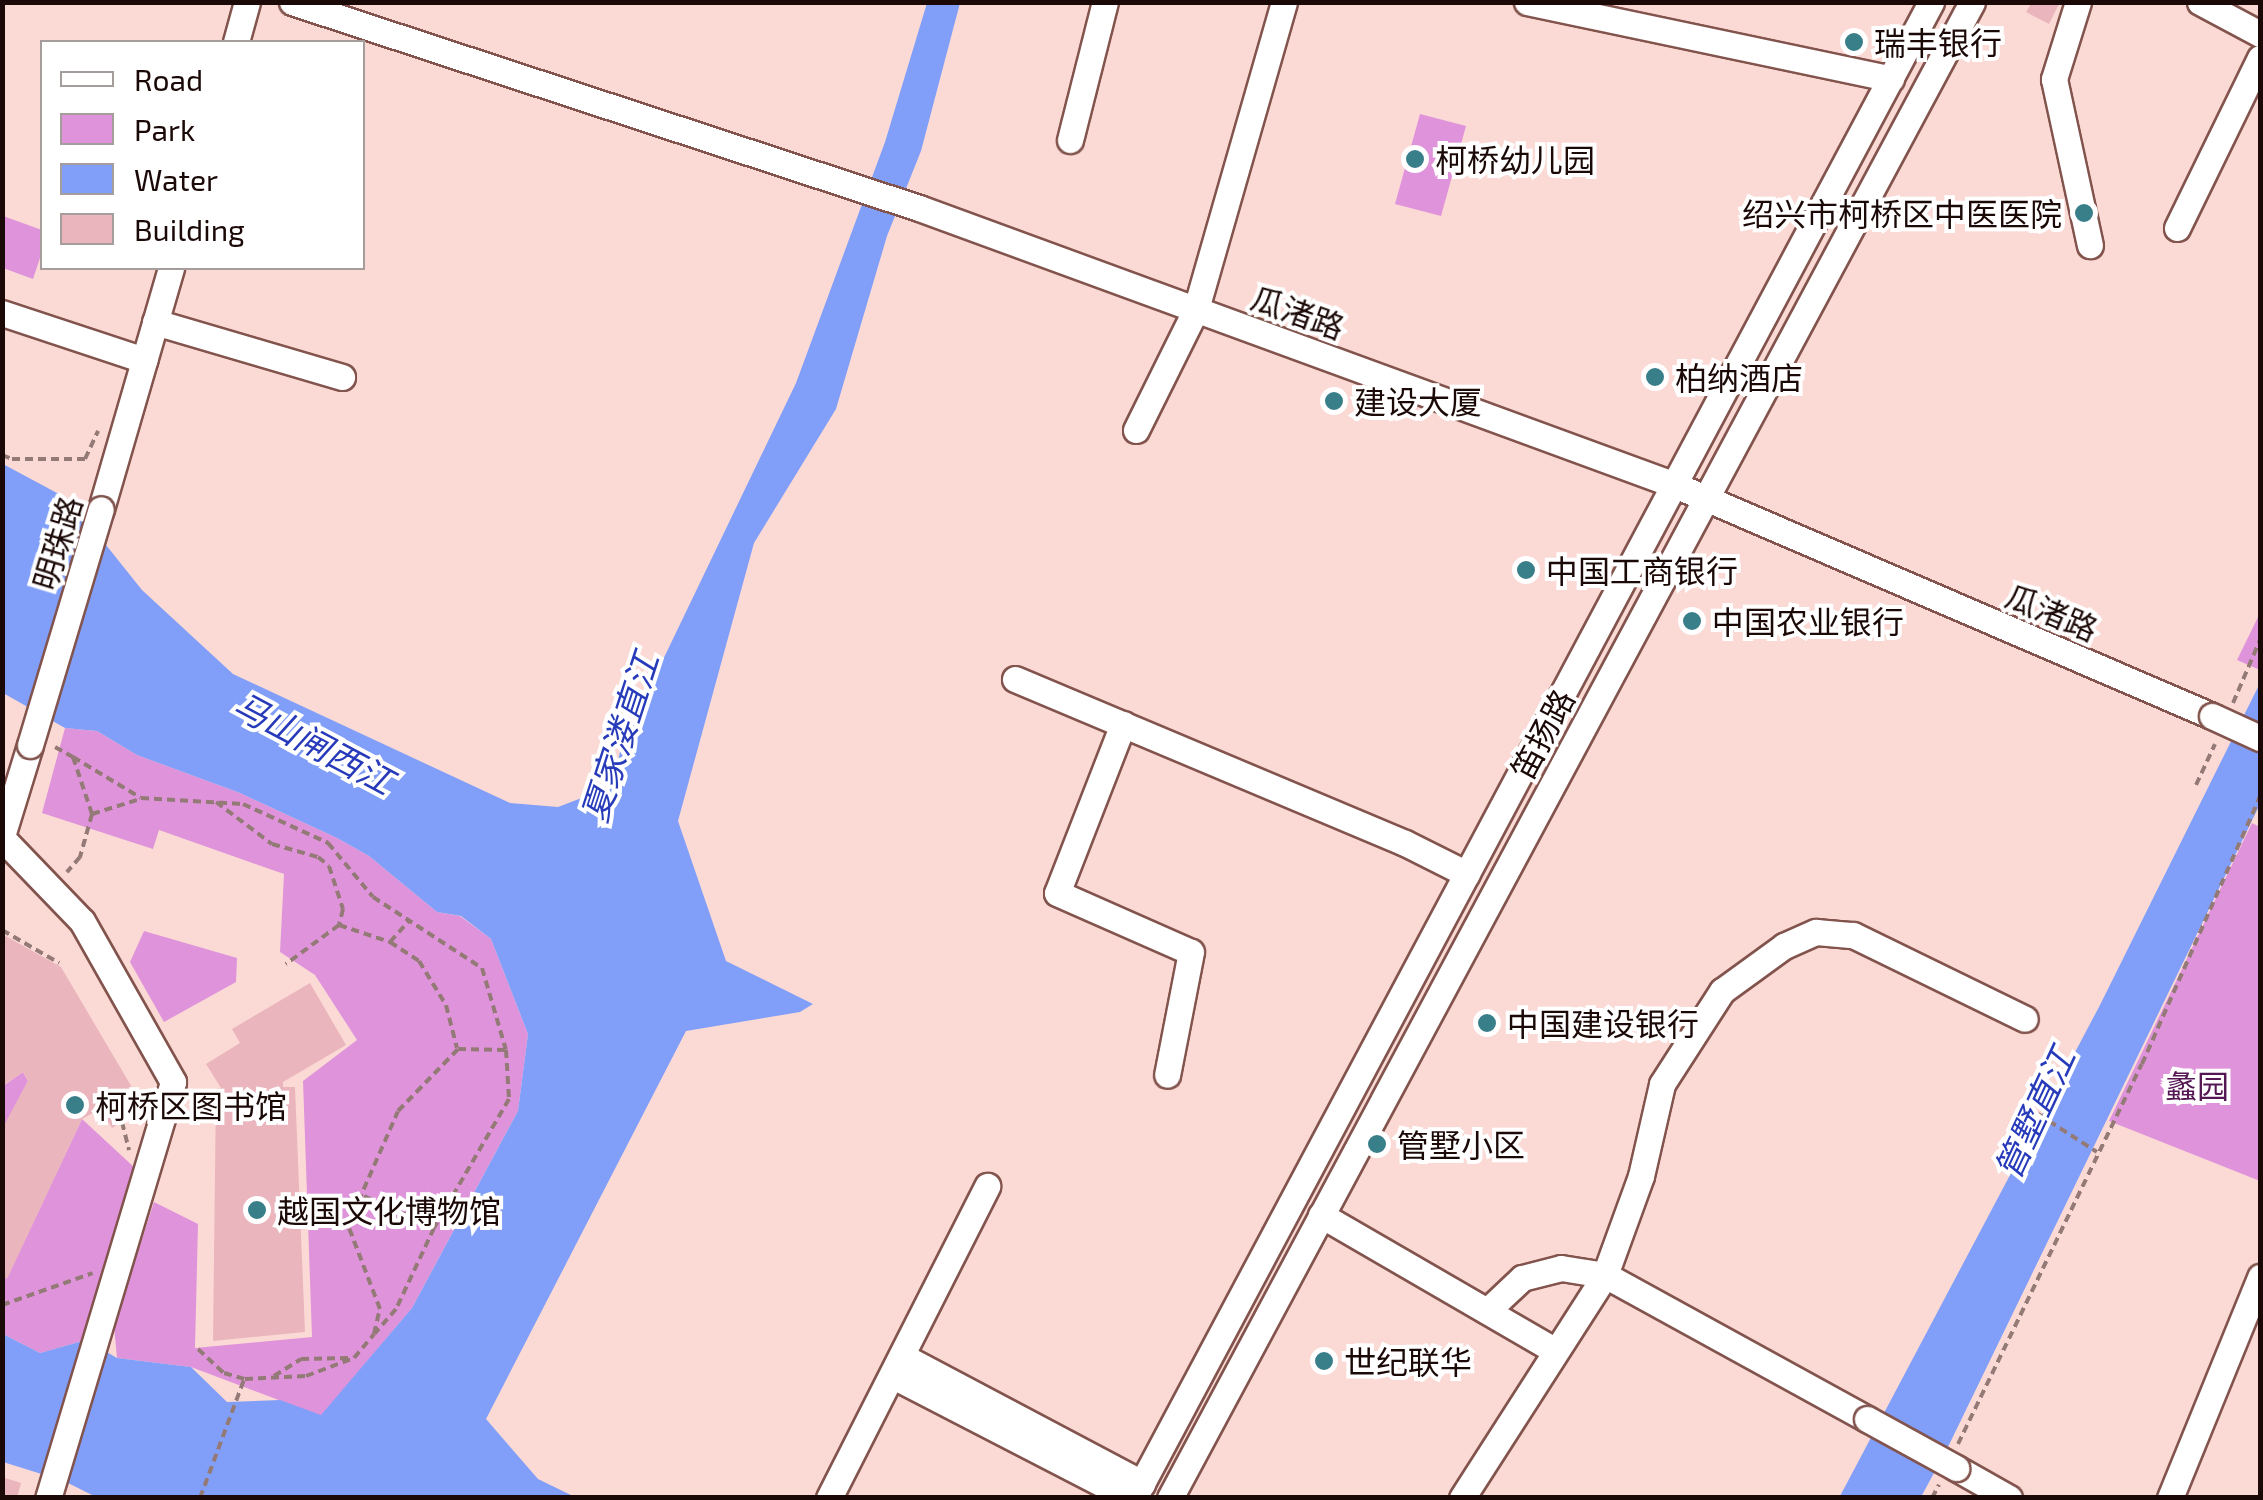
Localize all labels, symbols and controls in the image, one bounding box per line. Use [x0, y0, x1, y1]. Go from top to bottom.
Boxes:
place label: 瑞丰银行 [1874, 23, 2002, 61]
marker: 瑞丰银行 [1843, 31, 1865, 53]
legend [40, 40, 365, 270]
text: Road [134, 61, 203, 97]
text: Park [134, 111, 195, 147]
place label: 柯桥幼儿园 [1435, 140, 1595, 178]
marker: 柯桥幼儿园 [1404, 148, 1426, 170]
text: Water [134, 161, 218, 197]
place label: 绍兴市柯桥区中医医院 [1742, 194, 2062, 232]
marker: 绍兴市柯桥区中医医院 [2071, 200, 2097, 226]
text: Building [134, 211, 245, 247]
street label: 瓜渚路 [1246, 278, 1350, 346]
place label: 柏纳酒店 [1675, 358, 1803, 396]
marker: 柏纳酒店 [1644, 366, 1666, 388]
place label: 建设大厦 [1354, 382, 1482, 420]
marker: 建设大厦 [1323, 390, 1345, 412]
street label: 明珠路 [25, 491, 89, 595]
place label: 中国工商银行 [1546, 551, 1738, 589]
marker: 中国工商银行 [1515, 559, 1537, 581]
street label: 瓜渚路 [2000, 576, 2104, 648]
place label: 中国农业银行 [1712, 602, 1904, 640]
marker: 中国农业银行 [1681, 610, 1703, 632]
water label: 夏家溇直江 [572, 647, 666, 827]
water label: 马山闸西江 [227, 682, 401, 802]
street label: 笛扬路 [1503, 683, 1581, 785]
place label: 中国建设银行 [1507, 1004, 1699, 1042]
marker: 中国建设银行 [1476, 1012, 1498, 1034]
water label: 管墅直江 [1985, 1041, 2083, 1185]
park label: 蠡园 [2165, 1066, 2229, 1104]
place label: 柯桥区图书馆 [95, 1086, 287, 1124]
marker: 柯桥区图书馆 [64, 1094, 86, 1116]
place label: 管墅小区 [1397, 1125, 1525, 1163]
marker: 管墅小区 [1366, 1133, 1388, 1155]
place label: 越国文化博物馆 [277, 1191, 501, 1229]
marker: 越国文化博物馆 [246, 1199, 268, 1221]
place label: 世纪联华 [1344, 1342, 1472, 1380]
marker: 世纪联华 [1313, 1350, 1335, 1372]

